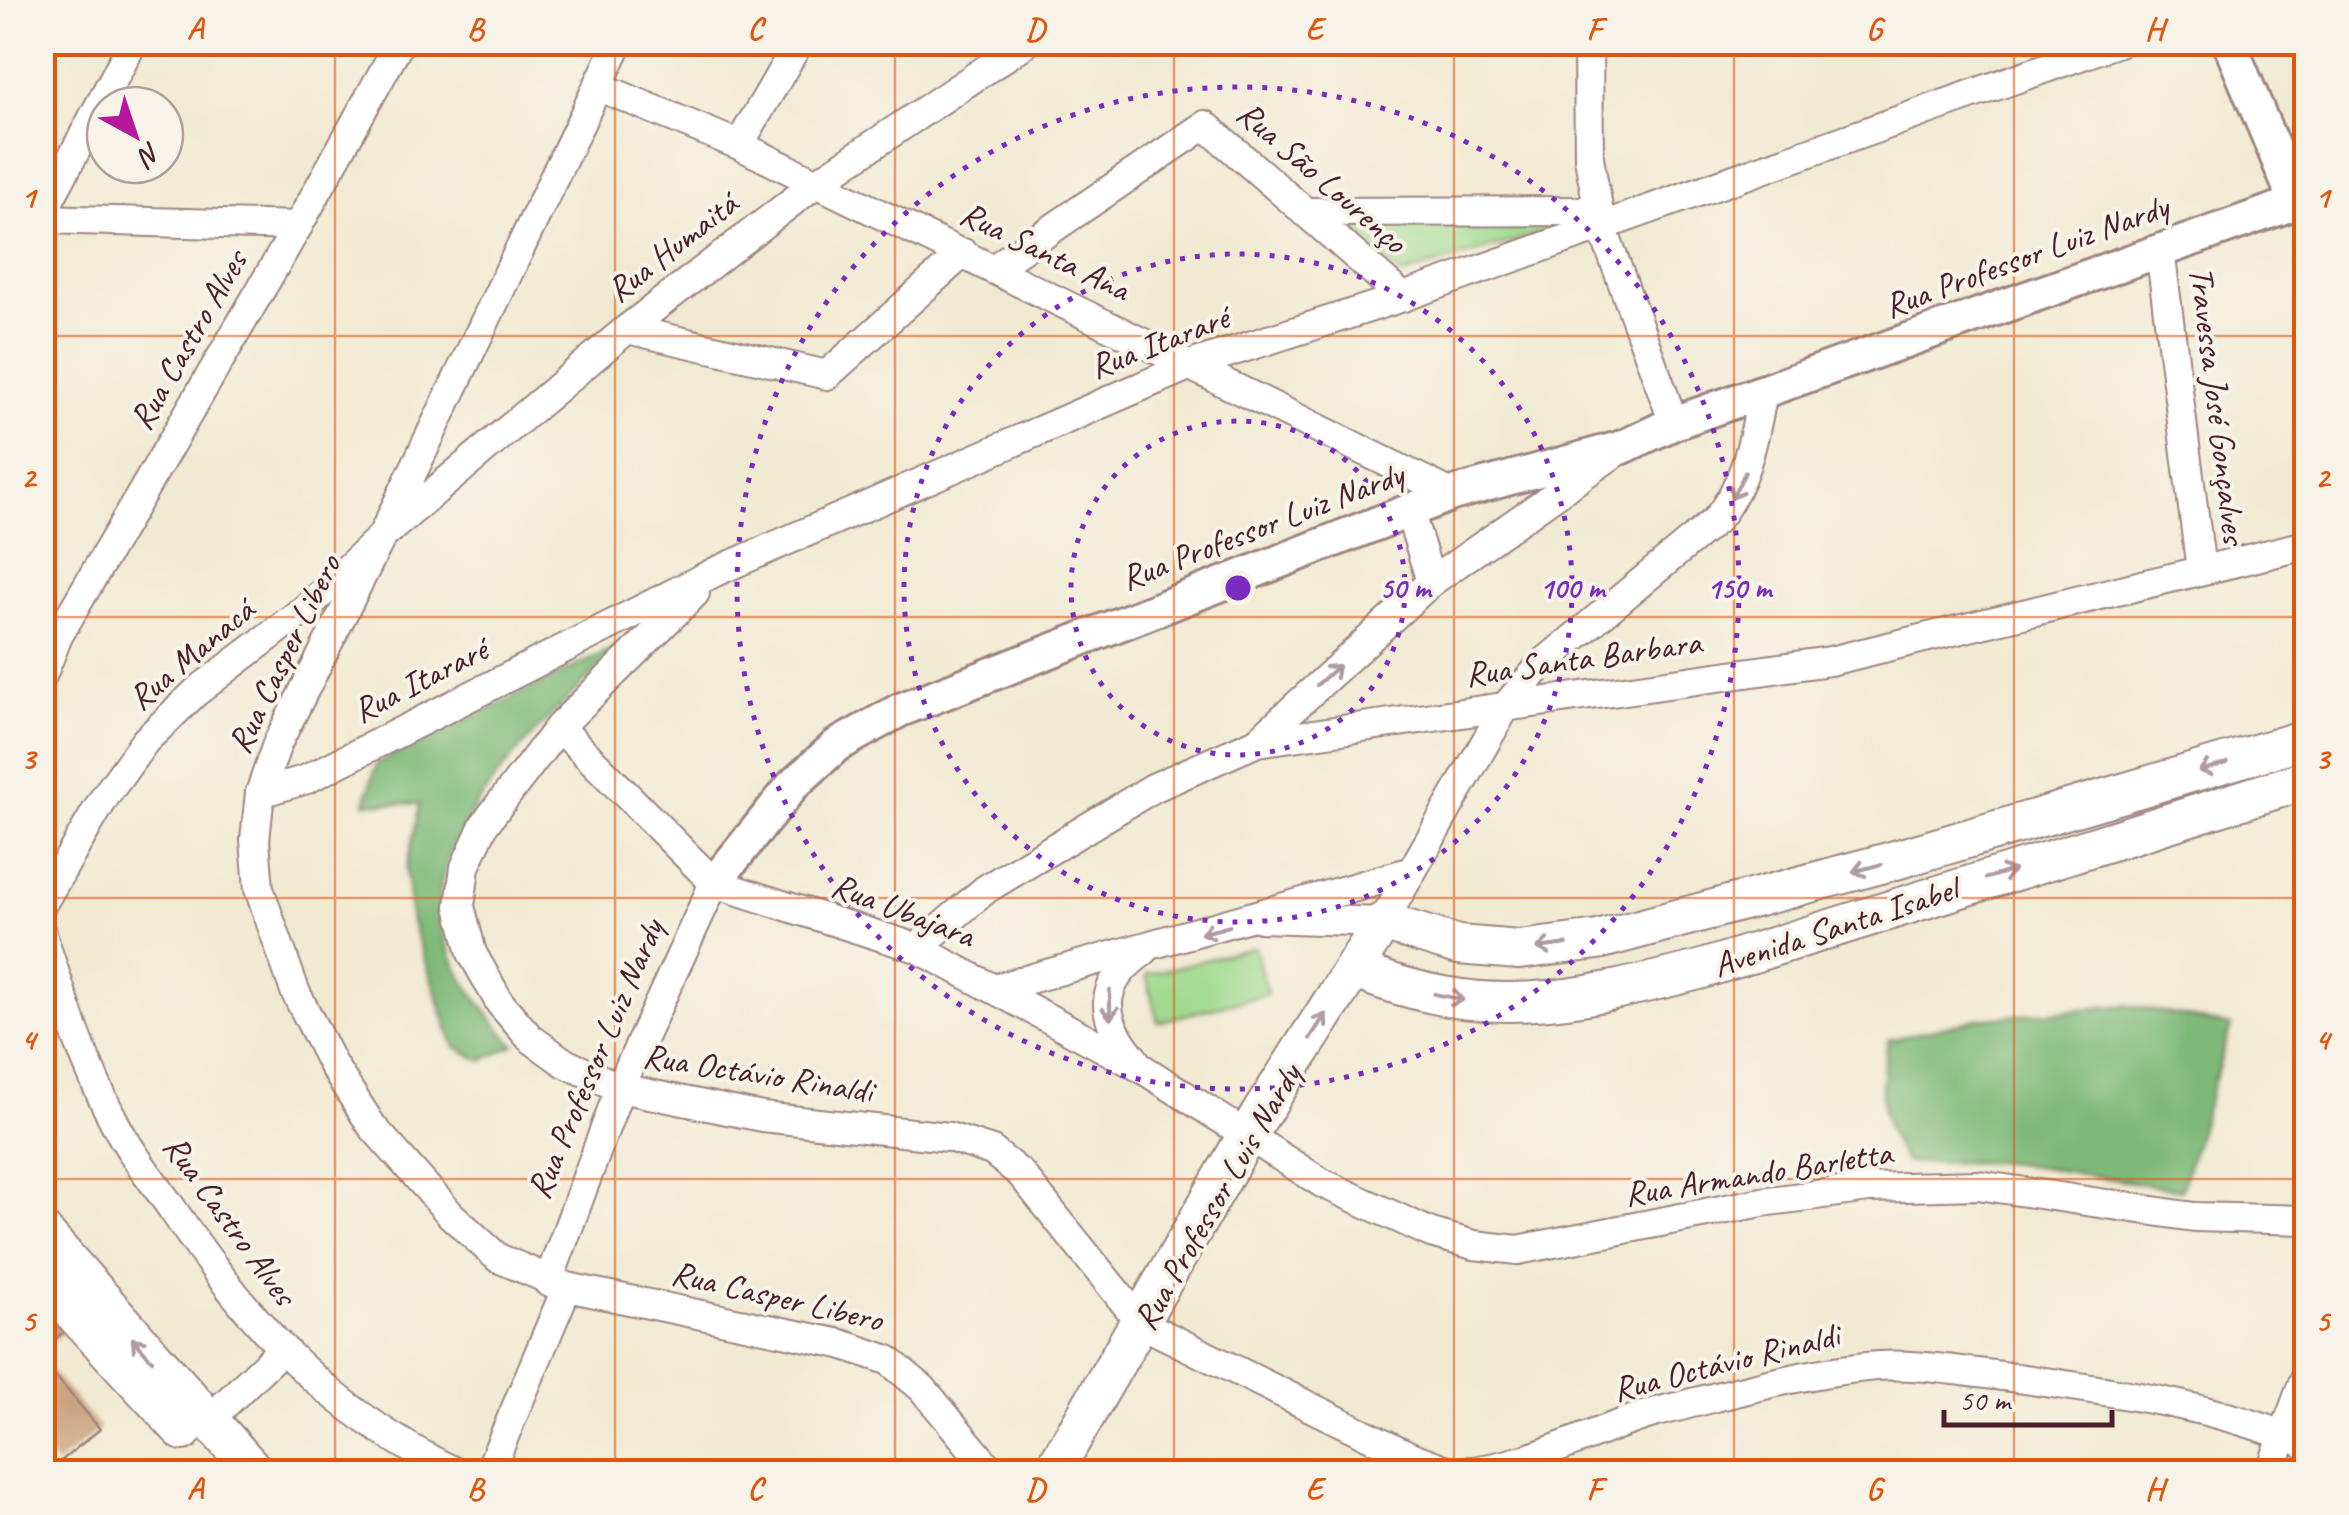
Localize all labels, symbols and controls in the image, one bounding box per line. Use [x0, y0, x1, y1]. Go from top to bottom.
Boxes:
text: A [187, 8, 206, 49]
text: B [467, 8, 486, 49]
text: C [747, 8, 767, 49]
text: D [1026, 8, 1048, 49]
text: E [1305, 8, 1327, 49]
text: F [1587, 8, 1609, 49]
text: G [1866, 8, 1886, 49]
text: H [2145, 8, 2169, 49]
north arrow [85, 85, 185, 185]
street label: Rua São Lourenço [1228, 91, 1418, 264]
text: N [129, 135, 169, 176]
text: 1 [21, 176, 39, 217]
text: 1 [2315, 176, 2333, 217]
street label: Rua Humaitá [597, 180, 750, 312]
street label: Rua Professor Luiz Nardy [1878, 183, 2177, 328]
street label: Rua Santa Ana [953, 191, 1139, 312]
street label: Rua Castro Alves [119, 240, 259, 438]
street label: Travessa José Gonçalves [2179, 264, 2258, 549]
street label: Rua Itararé [1083, 293, 1240, 389]
street label: Rua Professor Luiz Nardy [1114, 450, 1412, 601]
text: 2 [21, 457, 38, 498]
text: 2 [2315, 457, 2332, 498]
one-way arrow [1728, 471, 1747, 501]
street label: Rua Casper Libero [217, 546, 352, 761]
text: 50 m [1380, 569, 1433, 607]
text: 100 m [1540, 569, 1607, 607]
text: 150 m [1707, 569, 1774, 607]
centre of rings [1220, 570, 1256, 606]
street label: Rua Manacá [119, 586, 266, 720]
street label: Rua Santa Barbara [1462, 619, 1706, 697]
street label: Rua Itararé [345, 624, 500, 733]
one-way arrow [1315, 663, 1340, 686]
text: 3 [21, 738, 38, 779]
text: 3 [2315, 738, 2332, 779]
one-way arrow [2198, 759, 2229, 777]
one-way arrow [1852, 859, 1883, 878]
street label: Rua Ubajara [825, 862, 983, 958]
one-way arrow [1984, 864, 2015, 882]
street label: Avenida Santa Isabel [1707, 865, 1968, 988]
street label: Rua Professor Luiz Nardy [516, 910, 675, 1205]
one-way arrow [1200, 921, 1231, 940]
one-way arrow [1537, 937, 1569, 956]
one-way arrow [1100, 988, 1120, 1021]
one-way arrow [1432, 989, 1464, 1008]
one-way arrow [1308, 1013, 1329, 1041]
text: 4 [21, 1019, 39, 1060]
text: 4 [2315, 1019, 2333, 1060]
street label: Rua Octávio Rinaldi [640, 1033, 880, 1114]
street label: Rua Professor Luis Nardy [1123, 1053, 1313, 1338]
street label: Rua Castro Alves [153, 1126, 309, 1317]
street label: Rua Armando Barletta [1621, 1129, 1897, 1216]
street label: Rua Casper Libero [667, 1250, 888, 1342]
text: 5 [21, 1300, 38, 1341]
text: 5 [2315, 1300, 2332, 1341]
street label: Rua Octávio Rinaldi [1608, 1311, 1848, 1412]
one-way arrow [131, 1337, 154, 1362]
scale bar [1944, 1365, 2112, 1427]
text: 50 m [1959, 1381, 2012, 1419]
text: A [187, 1468, 206, 1509]
text: B [467, 1468, 486, 1509]
text: C [747, 1468, 767, 1509]
text: D [1026, 1468, 1048, 1509]
text: E [1305, 1468, 1327, 1509]
text: F [1587, 1468, 1609, 1509]
text: G [1866, 1468, 1886, 1509]
text: H [2145, 1468, 2169, 1509]

